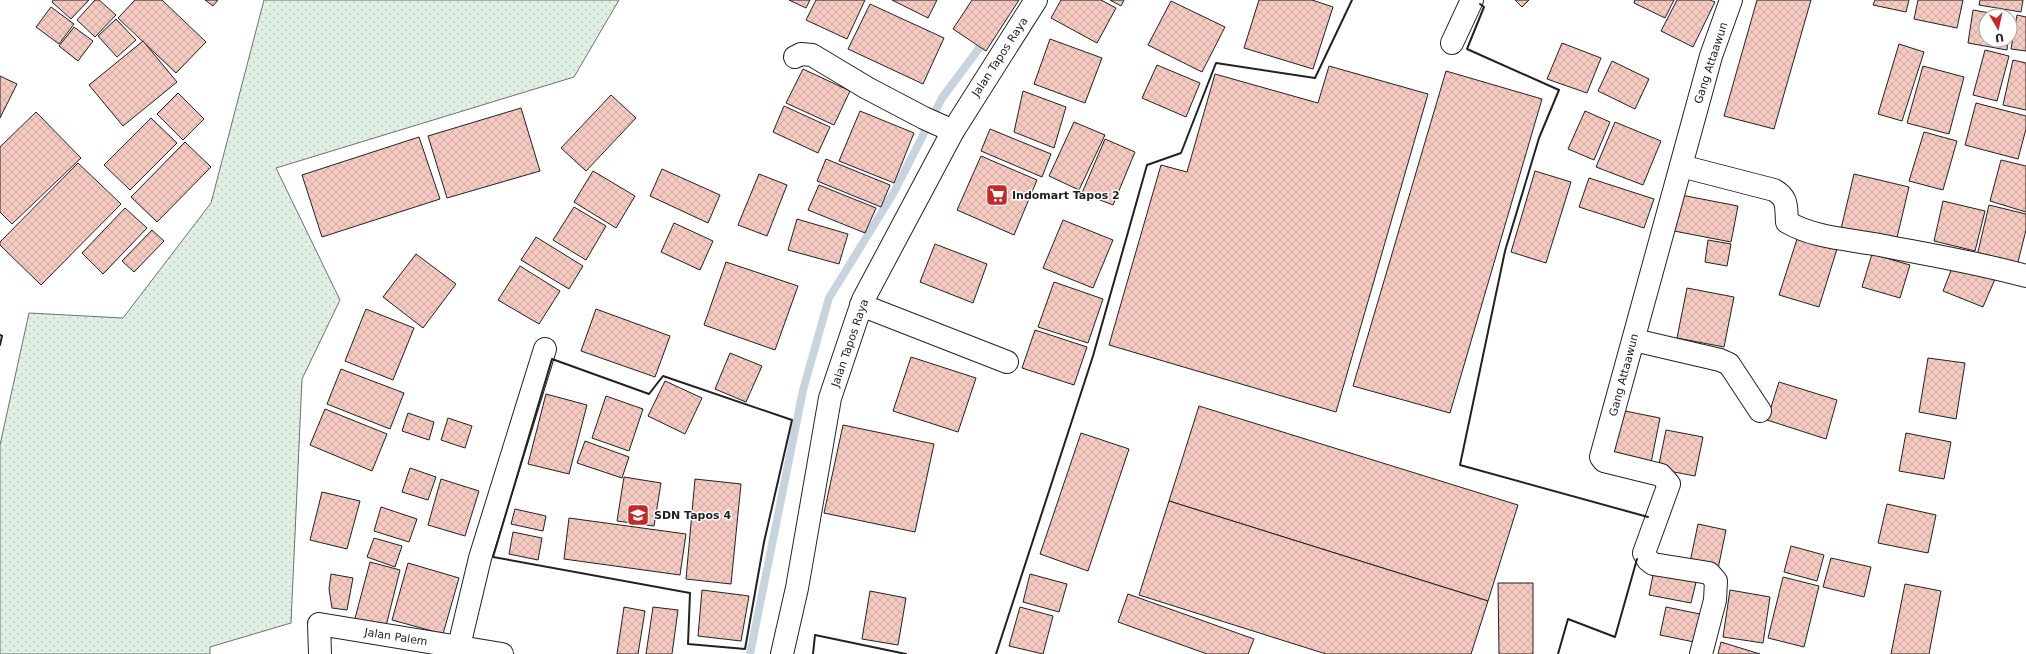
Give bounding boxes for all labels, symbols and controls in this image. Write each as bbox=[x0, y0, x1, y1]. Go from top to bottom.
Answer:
north arrow bbox=[1978, 8, 2018, 48]
street label: Jalan Tapos Raya bbox=[969, 15, 1031, 100]
street label: Gang Attaawun bbox=[1692, 21, 1730, 105]
text: U bbox=[1994, 30, 2005, 45]
supermarket icon: Indomart Tapos 2 bbox=[984, 182, 1010, 208]
place label: Indomart Tapos 2 bbox=[1012, 189, 1120, 202]
street label: Jalan Tapos Raya bbox=[829, 297, 871, 390]
street label: Gang Attaawun bbox=[1607, 332, 1641, 418]
school or university icon: SDN Tapos 4 bbox=[625, 502, 651, 528]
place label: SDN Tapos 4 bbox=[654, 509, 731, 522]
street label: Jalan Palem bbox=[363, 625, 428, 648]

